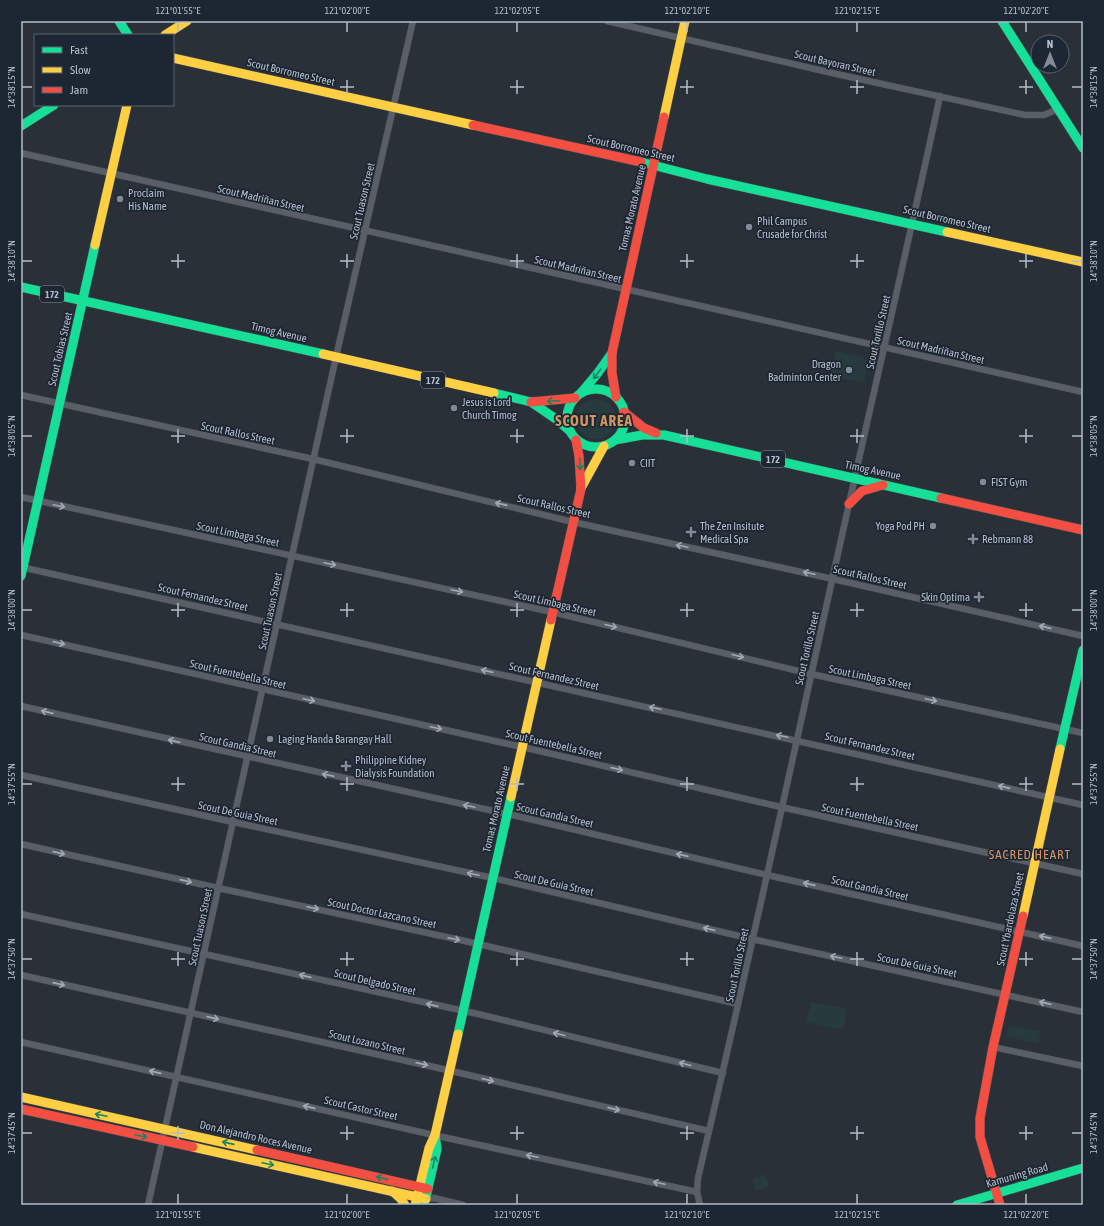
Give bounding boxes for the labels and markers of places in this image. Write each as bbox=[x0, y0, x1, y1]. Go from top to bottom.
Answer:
place label: Proclaim His Name bbox=[128, 187, 167, 212]
marker: Proclaim His Name bbox=[115, 194, 125, 204]
place label: Phil Campus Crusade for Christ bbox=[757, 215, 827, 240]
marker: Phil Campus Crusade for Christ bbox=[744, 222, 754, 232]
place label: Dragon Badminton Center bbox=[768, 358, 842, 383]
marker: Dragon Badminton Center bbox=[844, 365, 854, 375]
place label: Jesus is Lord Church Timog bbox=[462, 396, 517, 421]
marker: Jesus is Lord Church Timog bbox=[449, 403, 459, 413]
place label: CIIT bbox=[640, 457, 656, 469]
marker: CIIT bbox=[627, 458, 637, 468]
place label: FIST Gym bbox=[991, 476, 1028, 488]
marker: FIST Gym bbox=[978, 477, 988, 487]
place label: The Zen Insitute Medical Spa bbox=[700, 520, 764, 545]
place label: Yoga Pod PH bbox=[876, 520, 925, 532]
marker: Yoga Pod PH bbox=[928, 521, 938, 531]
marker: The Zen Insitute Medical Spa bbox=[685, 526, 697, 538]
marker: Rebmann 88 bbox=[967, 533, 979, 545]
place label: Rebmann 88 bbox=[982, 533, 1033, 545]
place label: Skin Optima bbox=[921, 591, 970, 603]
marker: Skin Optima bbox=[973, 591, 985, 603]
place label: Laging Handa Barangay Hall bbox=[278, 733, 392, 745]
marker: Laging Handa Barangay Hall bbox=[265, 734, 275, 744]
place label: Philippine Kidney Dialysis Foundation bbox=[355, 754, 435, 779]
marker: Philippine Kidney Dialysis Foundation bbox=[340, 760, 352, 772]

